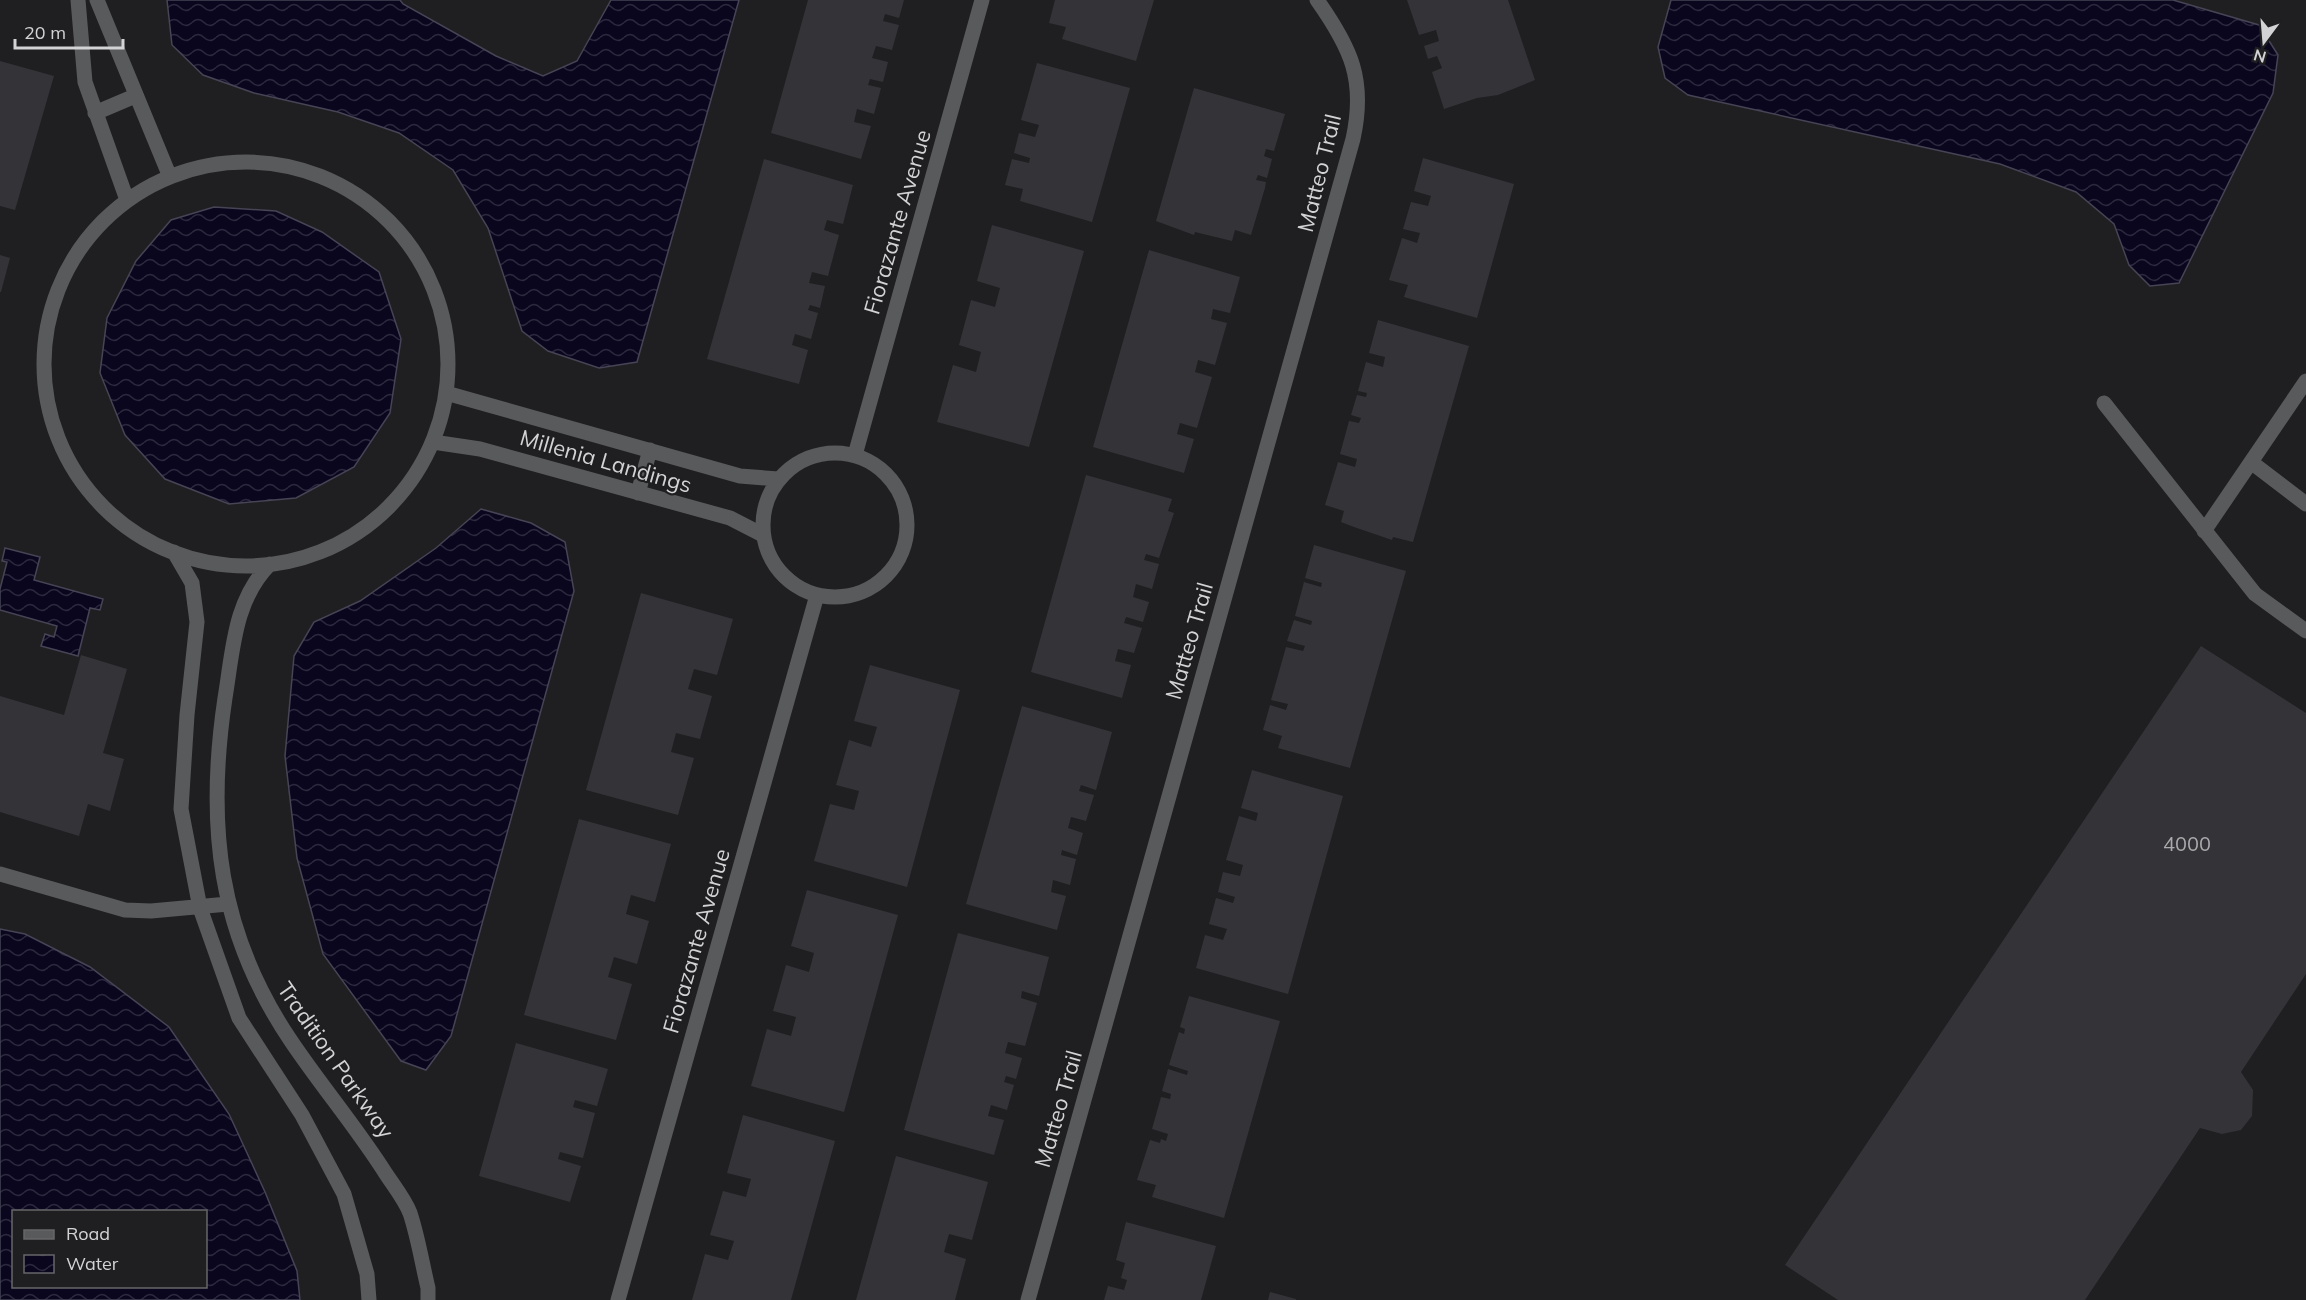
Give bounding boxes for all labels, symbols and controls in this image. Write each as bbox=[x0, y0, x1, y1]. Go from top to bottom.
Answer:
scale bar bbox=[15, 12, 123, 50]
north arrow bbox=[2234, 12, 2294, 72]
text: 20 m bbox=[24, 21, 66, 44]
text: N bbox=[2251, 45, 2268, 68]
street label: Matteo Trail bbox=[1291, 111, 1347, 235]
street label: Fiorazante Avenue bbox=[857, 127, 937, 317]
street label: Millenia Landings bbox=[517, 423, 695, 499]
street label: Matteo Trail bbox=[1159, 579, 1219, 703]
house number: 4000 bbox=[2163, 831, 2211, 856]
street label: Fiorazante Avenue bbox=[656, 846, 736, 1036]
street label: Tradition Parkway bbox=[272, 976, 401, 1144]
street label: Matteo Trail bbox=[1028, 1047, 1088, 1171]
legend bbox=[12, 1210, 207, 1288]
text: Road bbox=[66, 1222, 110, 1245]
text: Water bbox=[66, 1252, 119, 1275]

